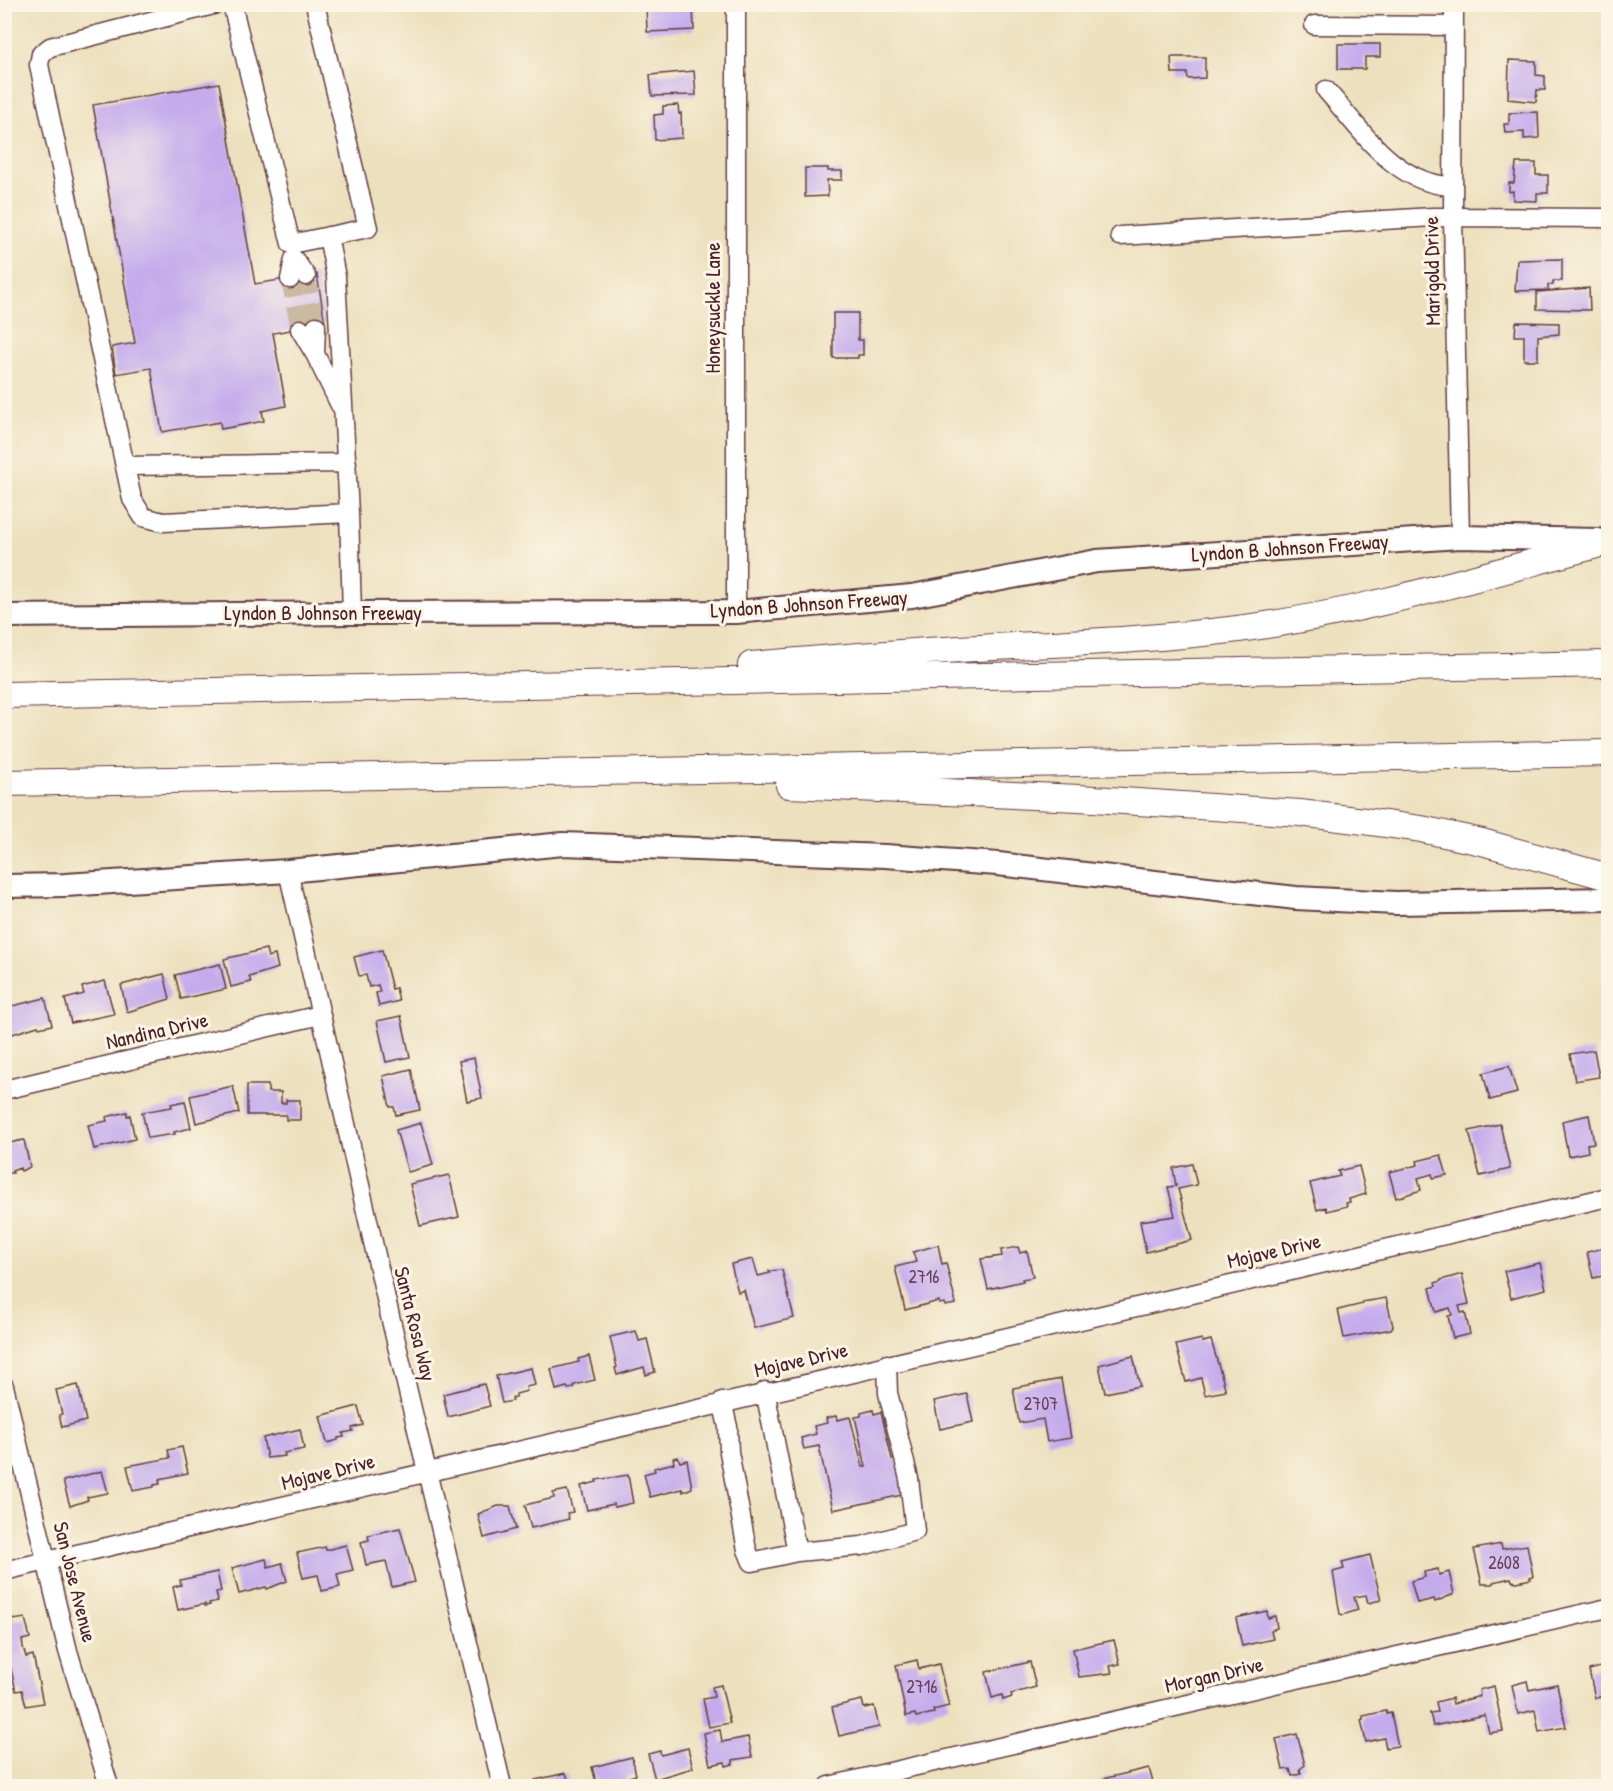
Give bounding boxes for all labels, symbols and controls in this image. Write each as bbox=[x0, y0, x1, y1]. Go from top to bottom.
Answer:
street label: Marigold Drive bbox=[1416, 216, 1447, 326]
street label: Honeysuckle Lane bbox=[698, 242, 727, 374]
street label: Lyndon B Johnson Freeway bbox=[1190, 526, 1390, 569]
street label: Lyndon B Johnson Freeway bbox=[709, 582, 909, 625]
street label: Lyndon B Johnson Freeway bbox=[224, 598, 422, 627]
street label: Nandina Drive bbox=[103, 1005, 211, 1056]
street label: Mojave Drive bbox=[1224, 1226, 1324, 1275]
street label: Santa Rosa Way bbox=[387, 1264, 444, 1384]
house number: 2716 bbox=[908, 1264, 940, 1289]
street label: Mojave Drive bbox=[751, 1335, 851, 1384]
house number: 2707 bbox=[1024, 1391, 1058, 1416]
street label: Mojave Drive bbox=[278, 1446, 378, 1497]
street label: San Jose Avenue bbox=[47, 1519, 104, 1645]
house number: 2608 bbox=[1488, 1550, 1520, 1575]
street label: Morgan Drive bbox=[1162, 1649, 1266, 1700]
house number: 2716 bbox=[906, 1674, 938, 1699]

